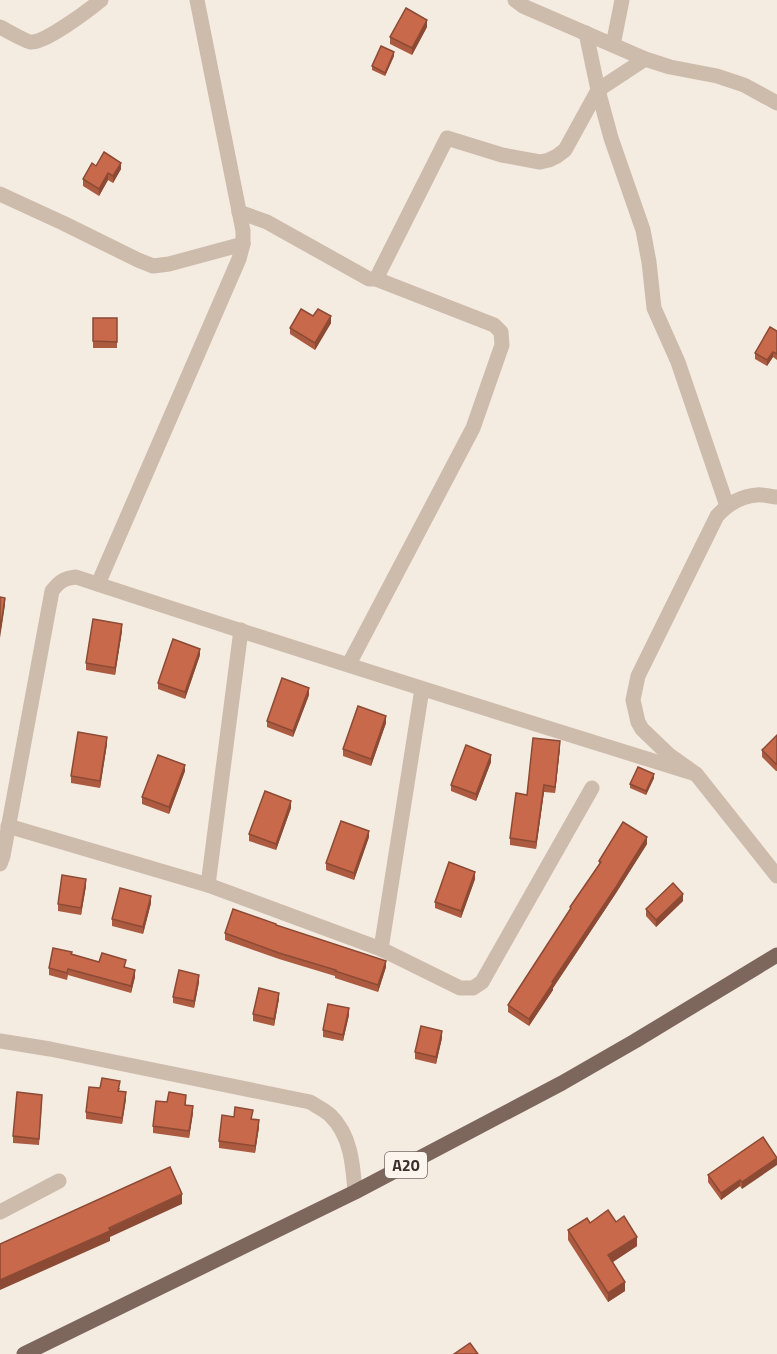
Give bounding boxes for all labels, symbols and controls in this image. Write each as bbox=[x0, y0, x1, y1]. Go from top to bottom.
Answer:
road number: A20 bbox=[385, 1152, 427, 1178]

